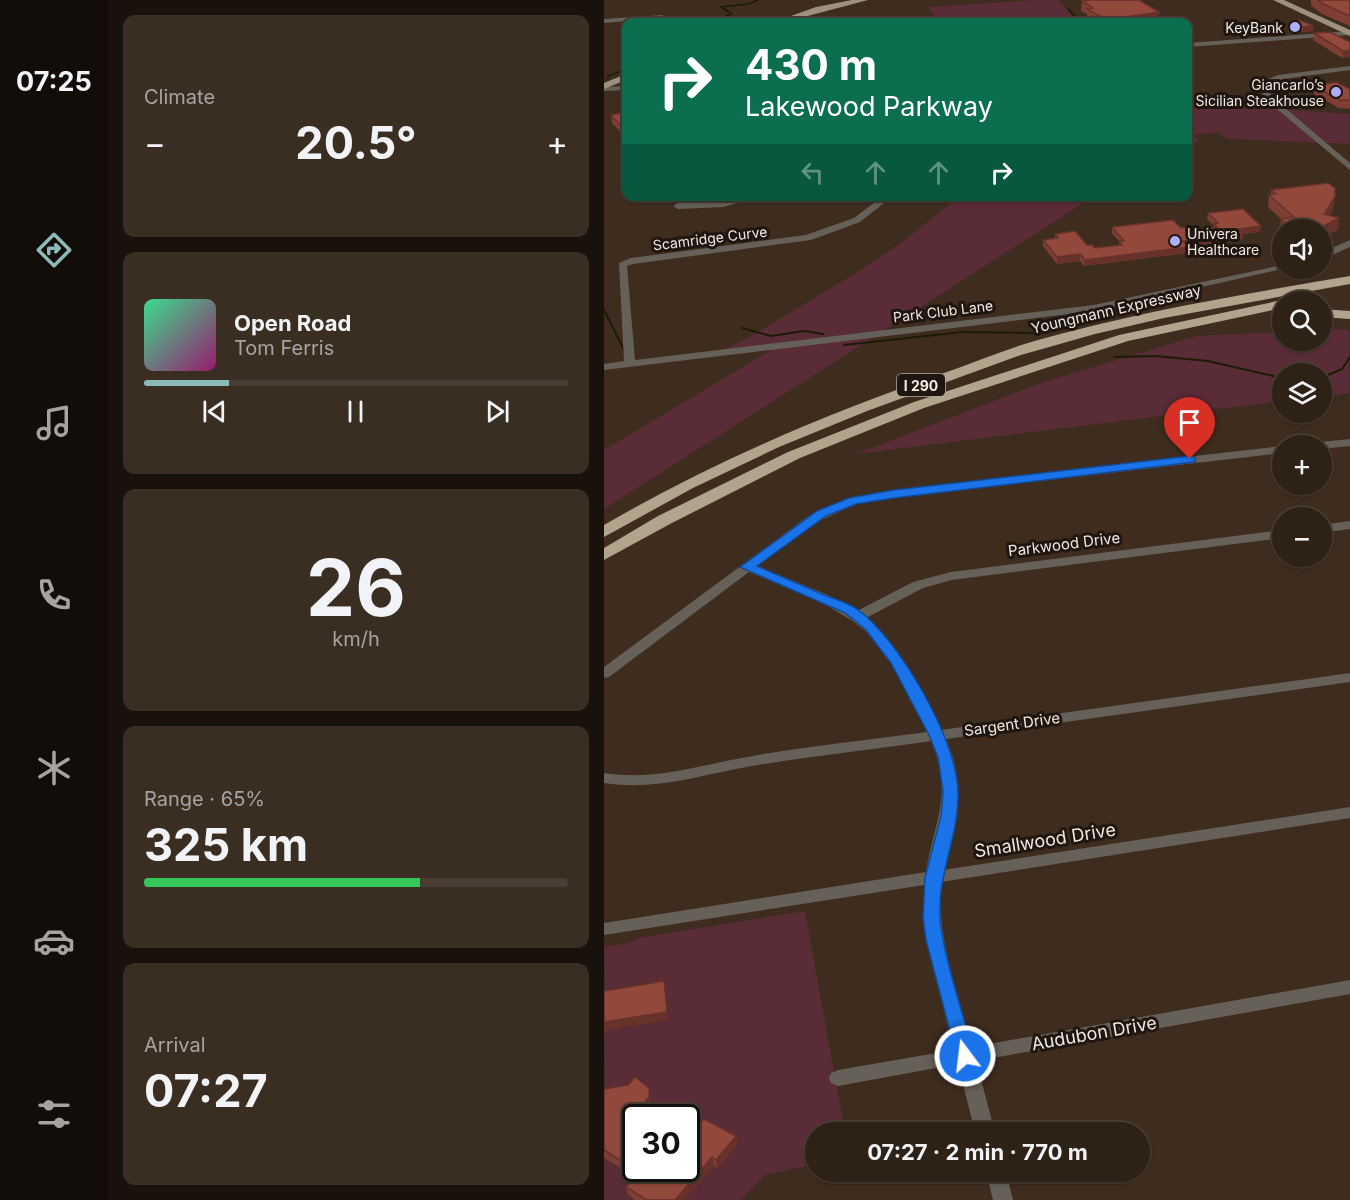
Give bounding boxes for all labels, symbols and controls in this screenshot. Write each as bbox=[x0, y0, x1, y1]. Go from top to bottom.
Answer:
place label: KeyBank bbox=[1225, 19, 1283, 36]
marker: KeyBank bbox=[1288, 20, 1302, 34]
text: 430 m bbox=[745, 39, 877, 90]
icon: right bbox=[646, 42, 724, 120]
text: 07:25 bbox=[16, 65, 92, 98]
place label: Giancarlo’s Sicilian Steakhouse bbox=[1196, 76, 1324, 109]
text: Climate bbox=[144, 85, 215, 109]
marker: Giancarlo’s Sicilian Steakhouse bbox=[1329, 85, 1343, 99]
text: Lakewood Parkway bbox=[745, 90, 993, 123]
text: 20.5° bbox=[295, 115, 417, 170]
text: − bbox=[144, 123, 166, 163]
text: + bbox=[546, 123, 568, 163]
icon: left bbox=[796, 156, 829, 189]
icon: ahead bbox=[859, 156, 892, 189]
icon: ahead bbox=[922, 156, 955, 189]
icon: right bbox=[985, 156, 1018, 189]
map controls bbox=[1272, 219, 1332, 567]
button: sound bbox=[1272, 219, 1332, 279]
street label: Scamridge Curve bbox=[652, 223, 768, 253]
place label: Univera Healthcare bbox=[1187, 225, 1259, 258]
icon: directions bbox=[33, 229, 75, 271]
marker: Univera Healthcare bbox=[1168, 234, 1182, 248]
street label: Youngmann Expressway bbox=[1029, 280, 1203, 338]
button: search bbox=[1272, 291, 1332, 351]
street label: Park Club Lane bbox=[892, 296, 994, 326]
text: Open Road bbox=[234, 310, 351, 336]
text: Tom Ferris bbox=[234, 336, 334, 360]
button: layers bbox=[1272, 363, 1332, 423]
road number: I 290 bbox=[897, 374, 945, 396]
icon: previous bbox=[198, 395, 231, 428]
icon: pause bbox=[339, 395, 372, 428]
icon: next bbox=[481, 395, 514, 428]
pin bbox=[1164, 397, 1215, 459]
icon: music bbox=[33, 402, 75, 444]
icon: arrive bbox=[1173, 406, 1206, 439]
button: + bbox=[1272, 435, 1332, 495]
button: − bbox=[1272, 507, 1332, 567]
street label: Parkwood Drive bbox=[1007, 528, 1121, 560]
text: 26 bbox=[306, 540, 406, 635]
icon: phone bbox=[33, 574, 75, 616]
text: km/h bbox=[332, 627, 380, 651]
street label: Sargent Drive bbox=[963, 708, 1061, 740]
icon: climate bbox=[33, 747, 75, 789]
text: Range · 65% bbox=[144, 787, 265, 811]
text: 325 km bbox=[144, 817, 308, 872]
street label: Smallwood Drive bbox=[973, 818, 1117, 862]
icon: car bbox=[33, 920, 75, 962]
street label: Audubon Drive bbox=[1030, 1012, 1158, 1054]
position arrow bbox=[933, 1024, 997, 1088]
text: Arrival bbox=[144, 1033, 206, 1057]
text: 07:27 bbox=[144, 1063, 268, 1118]
icon: filters bbox=[33, 1093, 75, 1135]
speed limit sign: 30 bbox=[622, 1104, 700, 1182]
text: 07:27 · 2 min · 770 m bbox=[867, 1139, 1088, 1165]

